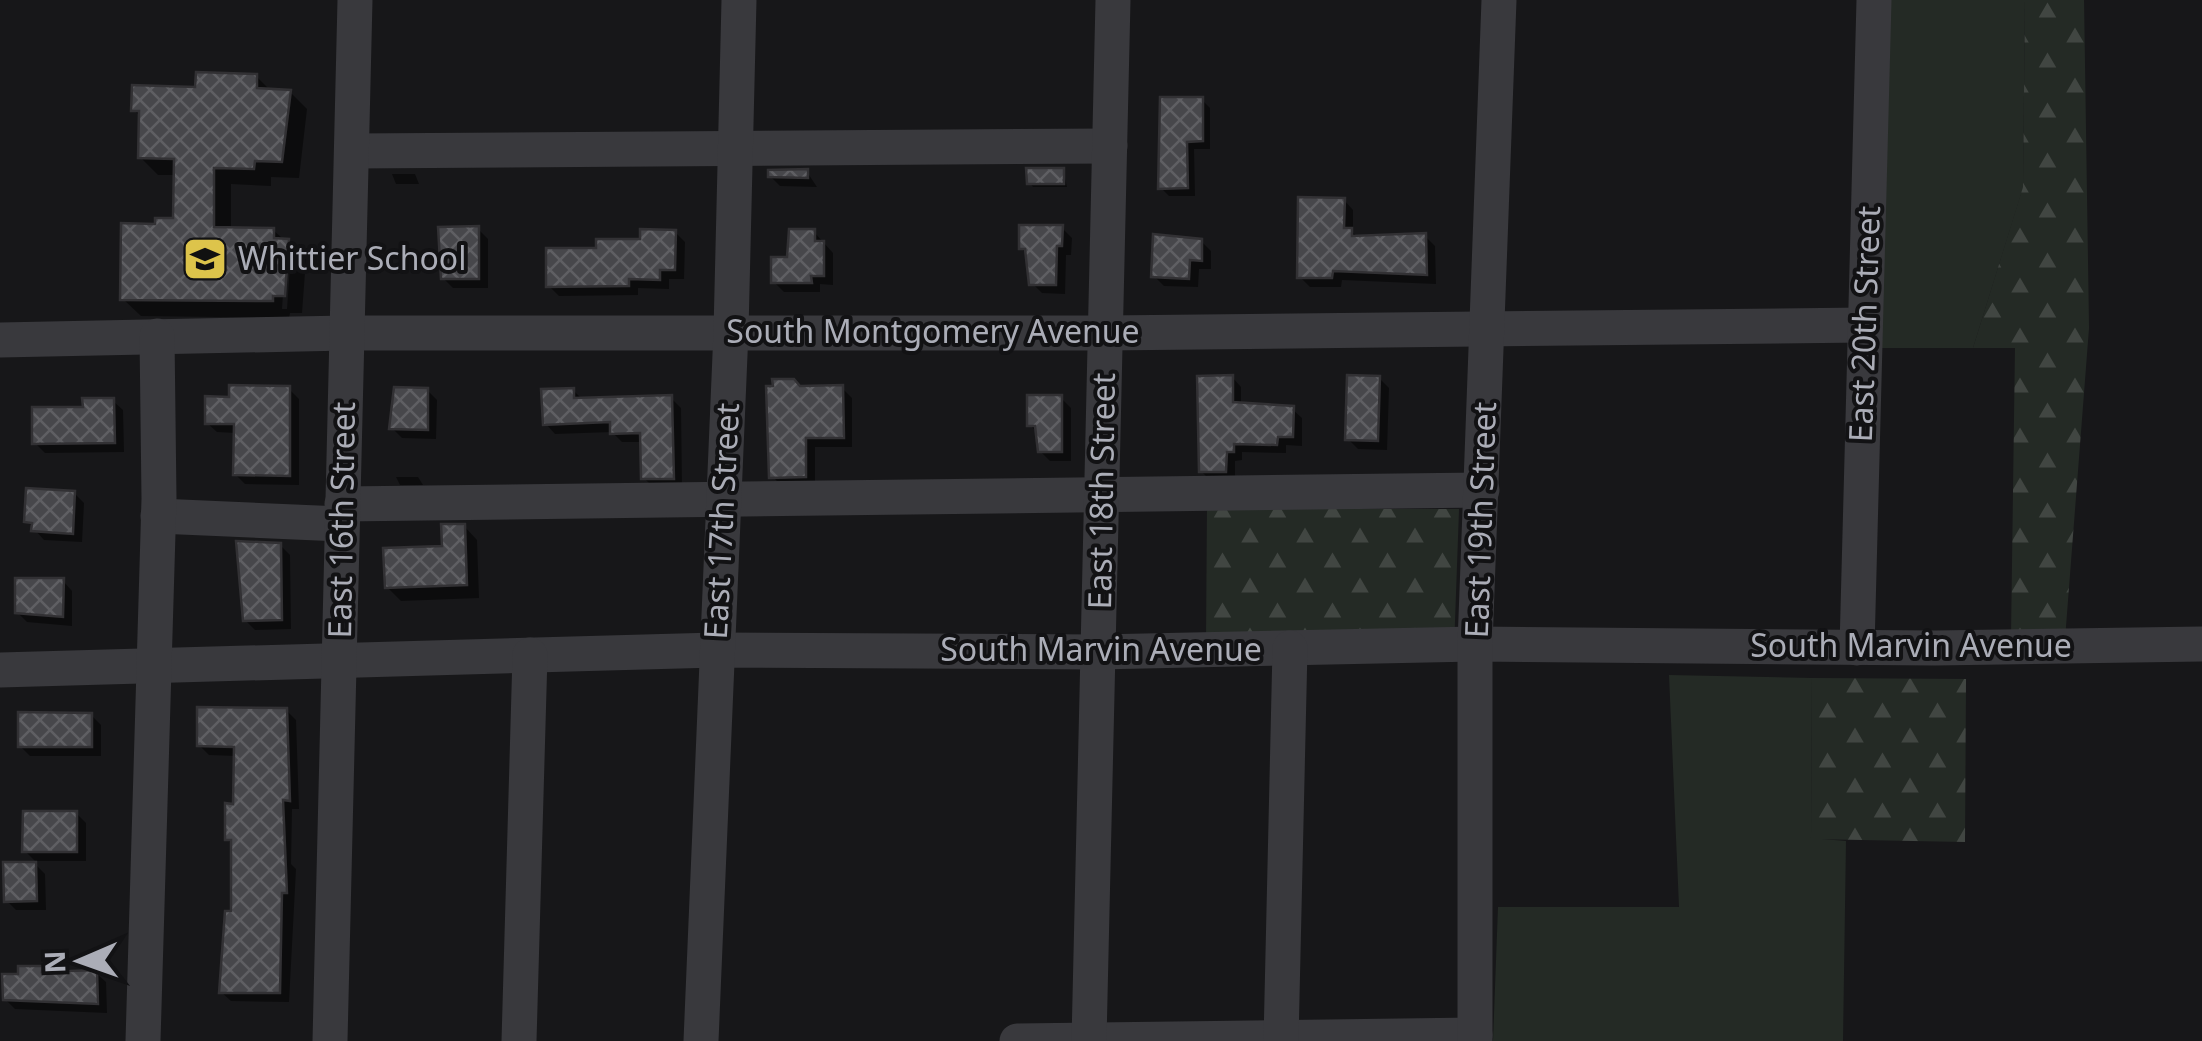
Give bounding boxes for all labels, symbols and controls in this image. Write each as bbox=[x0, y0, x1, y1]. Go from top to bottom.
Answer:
street label: East 20th Street bbox=[1838, 205, 1889, 443]
school or university icon: Whittier School bbox=[182, 236, 228, 282]
place label: Whittier School bbox=[238, 236, 466, 279]
street label: South Montgomery Avenue bbox=[726, 309, 1140, 352]
street label: East 18th Street bbox=[1077, 372, 1124, 610]
street label: East 16th Street bbox=[317, 401, 364, 639]
street label: East 19th Street bbox=[1454, 401, 1505, 639]
street label: East 17th Street bbox=[693, 402, 748, 640]
street label: South Marvin Avenue bbox=[1750, 623, 2072, 666]
street label: South Marvin Avenue bbox=[940, 627, 1262, 670]
north arrow bbox=[30, 911, 130, 1011]
text: N bbox=[35, 950, 73, 974]

